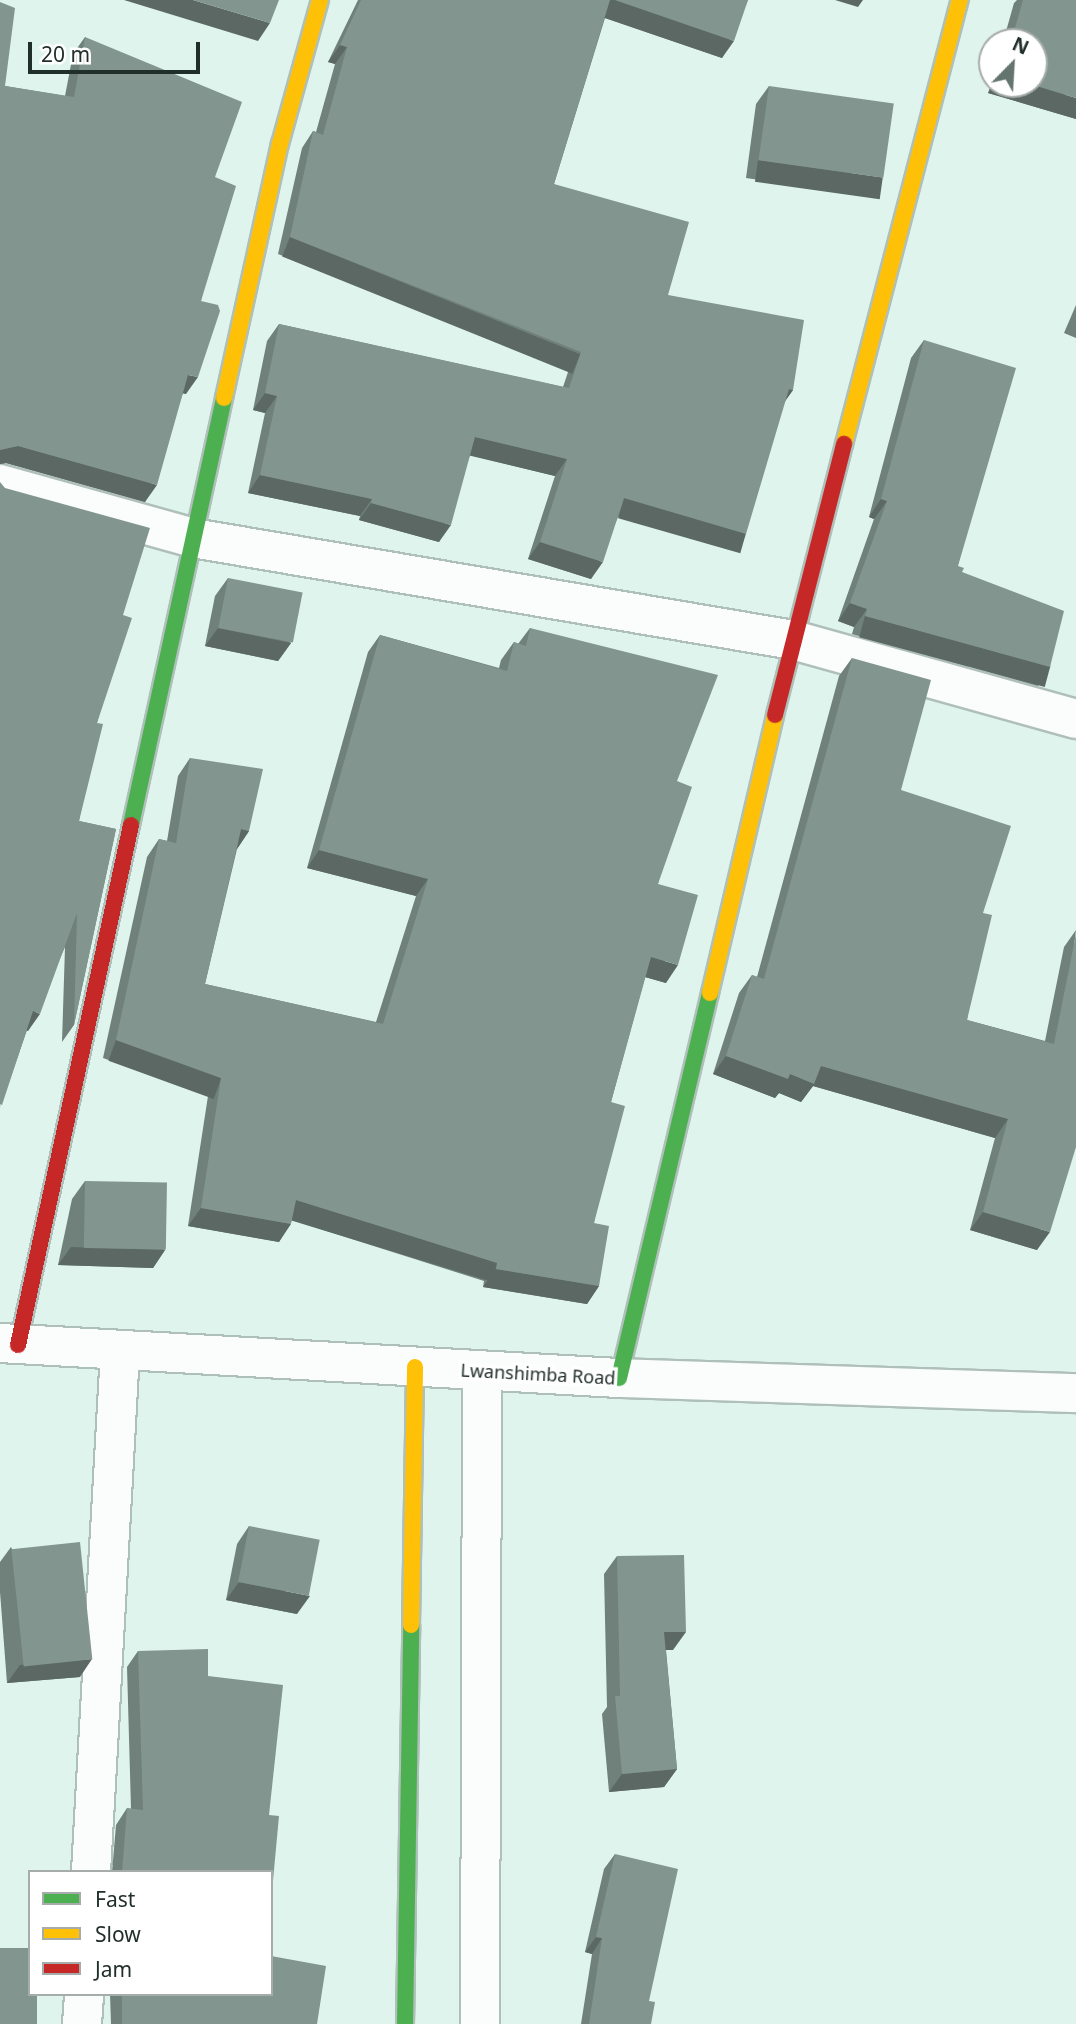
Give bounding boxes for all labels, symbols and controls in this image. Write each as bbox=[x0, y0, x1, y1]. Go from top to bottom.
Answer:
scale bar bbox=[32, 28, 203, 72]
north arrow bbox=[978, 28, 1048, 98]
text: N bbox=[1008, 31, 1033, 61]
text: 20 m bbox=[41, 40, 90, 68]
street label: Lwanshimba Road bbox=[460, 1359, 616, 1389]
legend bbox=[28, 1870, 273, 1996]
text: Fast bbox=[95, 1885, 135, 1913]
text: Slow bbox=[95, 1920, 141, 1948]
text: Jam bbox=[95, 1955, 132, 1983]

